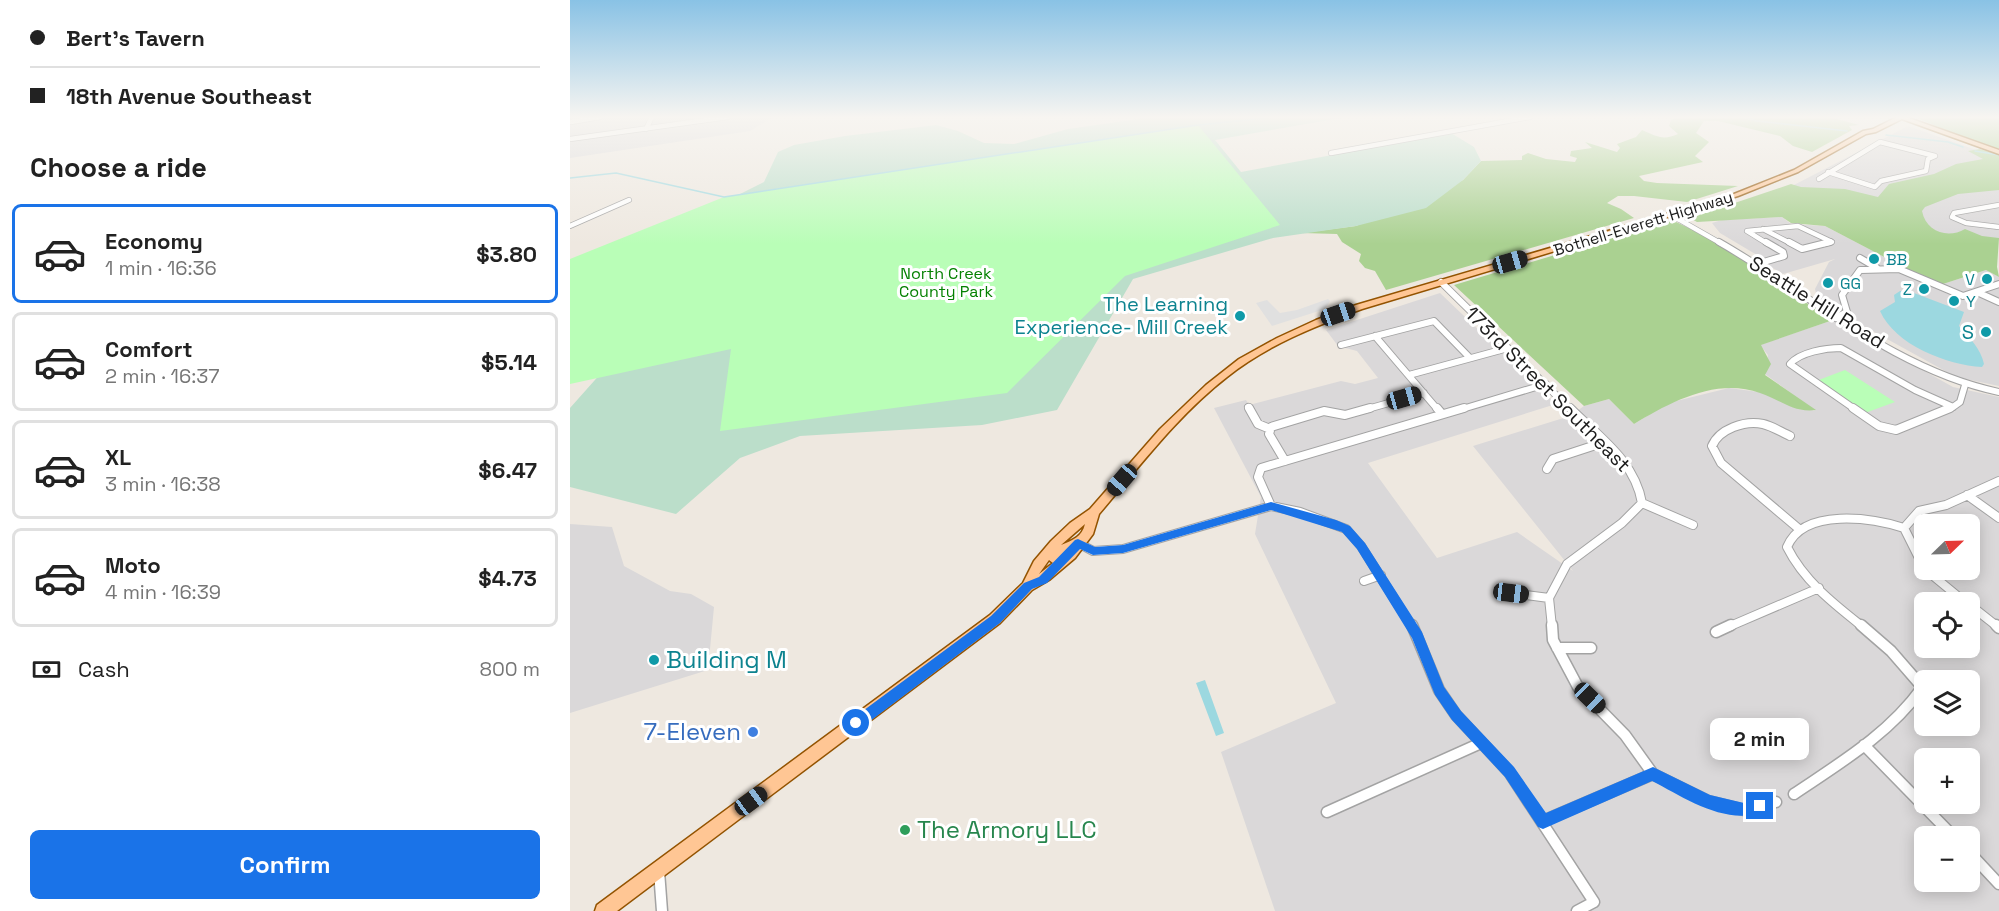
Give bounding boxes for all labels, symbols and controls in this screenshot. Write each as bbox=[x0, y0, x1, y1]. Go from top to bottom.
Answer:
text: Bert's Tavern bbox=[66, 24, 205, 52]
text: 18th Avenue Southeast bbox=[66, 82, 312, 110]
text: Choose a ride bbox=[30, 150, 207, 185]
street label: Bothell-Everett Highway bbox=[1551, 186, 1735, 261]
icon: car bbox=[33, 227, 87, 281]
text: Economy bbox=[105, 227, 203, 255]
text: $3.80 bbox=[476, 240, 537, 268]
car bbox=[1490, 248, 1530, 276]
place label: BB bbox=[1886, 249, 1907, 270]
street label: Seattle Hill Road bbox=[1744, 250, 1890, 354]
marker: BB bbox=[1867, 252, 1881, 266]
text: 1 min · 16:36 bbox=[105, 255, 217, 281]
park label: North Creek County Park bbox=[899, 263, 993, 302]
place label: V bbox=[1965, 269, 1975, 290]
marker: V bbox=[1980, 272, 1994, 286]
place label: GG bbox=[1840, 273, 1861, 294]
marker: GG bbox=[1821, 276, 1835, 290]
place label: Z bbox=[1903, 279, 1912, 300]
marker: Z bbox=[1917, 282, 1931, 296]
place label: The Learning Experience- Mill Creek bbox=[1015, 291, 1228, 340]
place label: Y bbox=[1966, 291, 1976, 312]
marker: Y bbox=[1947, 294, 1961, 308]
car bbox=[1318, 300, 1358, 328]
street label: 173rd Street Southeast bbox=[1460, 301, 1636, 477]
marker: The Learning Experience- Mill Creek bbox=[1233, 309, 1247, 323]
place label: S bbox=[1962, 319, 1974, 345]
marker: S bbox=[1979, 325, 1993, 339]
icon: car bbox=[33, 335, 87, 389]
text: Comfort bbox=[105, 335, 193, 363]
text: $5.14 bbox=[481, 348, 537, 376]
text: 2 min · 16:37 bbox=[105, 363, 220, 389]
car bbox=[1384, 384, 1424, 412]
icon: car bbox=[33, 443, 87, 497]
text: XL bbox=[105, 443, 131, 471]
text: $6.47 bbox=[478, 456, 537, 484]
car bbox=[1103, 461, 1141, 499]
text: 3 min · 16:38 bbox=[105, 471, 221, 497]
north arrow bbox=[1914, 514, 1980, 580]
map controls bbox=[1914, 514, 1980, 892]
icon: car bbox=[33, 551, 87, 605]
text: Moto bbox=[105, 551, 161, 579]
text: $4.73 bbox=[478, 564, 537, 592]
text: 4 min · 16:39 bbox=[105, 579, 221, 605]
car bbox=[1492, 582, 1530, 604]
button: locate bbox=[1914, 592, 1980, 658]
place label: Building M bbox=[666, 644, 787, 675]
icon: cash bbox=[30, 653, 63, 686]
marker: Building M bbox=[647, 653, 661, 667]
text: Cash bbox=[78, 655, 130, 683]
text: 800 m bbox=[480, 656, 540, 682]
button: layers bbox=[1914, 670, 1980, 736]
car bbox=[1571, 679, 1609, 717]
route start bbox=[842, 709, 869, 736]
place label: 7-Eleven bbox=[643, 716, 741, 747]
callout: 2 min bbox=[1710, 719, 1810, 761]
marker: 7-Eleven bbox=[746, 725, 760, 739]
text: 2 min bbox=[1734, 726, 1785, 752]
button: + bbox=[1914, 748, 1980, 814]
car bbox=[731, 783, 771, 819]
route end bbox=[1746, 792, 1773, 819]
place label: The Armory LLC bbox=[917, 814, 1097, 845]
marker: The Armory LLC bbox=[898, 823, 912, 837]
button: − bbox=[1914, 826, 1980, 892]
button: Confirm bbox=[30, 830, 540, 899]

